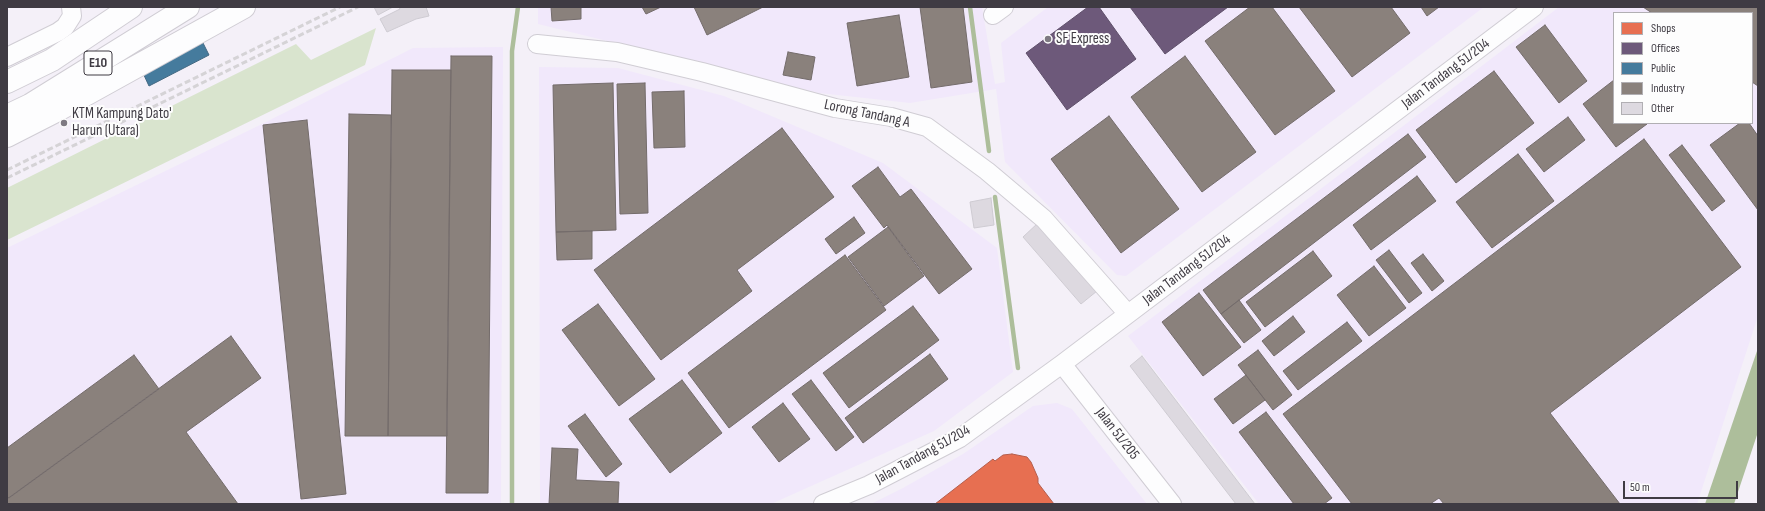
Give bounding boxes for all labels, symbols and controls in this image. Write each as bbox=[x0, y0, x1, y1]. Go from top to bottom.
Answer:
legend bbox=[1613, 12, 1753, 124]
text: Shops bbox=[1651, 21, 1676, 36]
place label: SF Express bbox=[1056, 30, 1109, 48]
marker: SF Express bbox=[1043, 34, 1053, 44]
street label: Jalan Tandang 51/204 bbox=[1399, 35, 1493, 113]
text: Offices bbox=[1651, 41, 1680, 56]
road number: E10 bbox=[84, 51, 112, 75]
text: Public bbox=[1651, 61, 1676, 76]
text: Industry bbox=[1651, 81, 1685, 96]
street label: Lorong Tandang A bbox=[822, 96, 912, 132]
text: Other bbox=[1651, 101, 1674, 116]
place label: KTM Kampung Dato' Harun (Utara) bbox=[72, 105, 172, 140]
marker: KTM Kampung Dato' Harun (Utara) bbox=[59, 118, 69, 128]
street label: Jalan Tandang 51/204 bbox=[1140, 231, 1234, 309]
street label: Jalan 51/205 bbox=[1091, 404, 1143, 464]
street label: Jalan Tandang 51/204 bbox=[873, 422, 973, 488]
scale bar bbox=[1625, 473, 1740, 499]
text: 50 m bbox=[1630, 480, 1650, 495]

